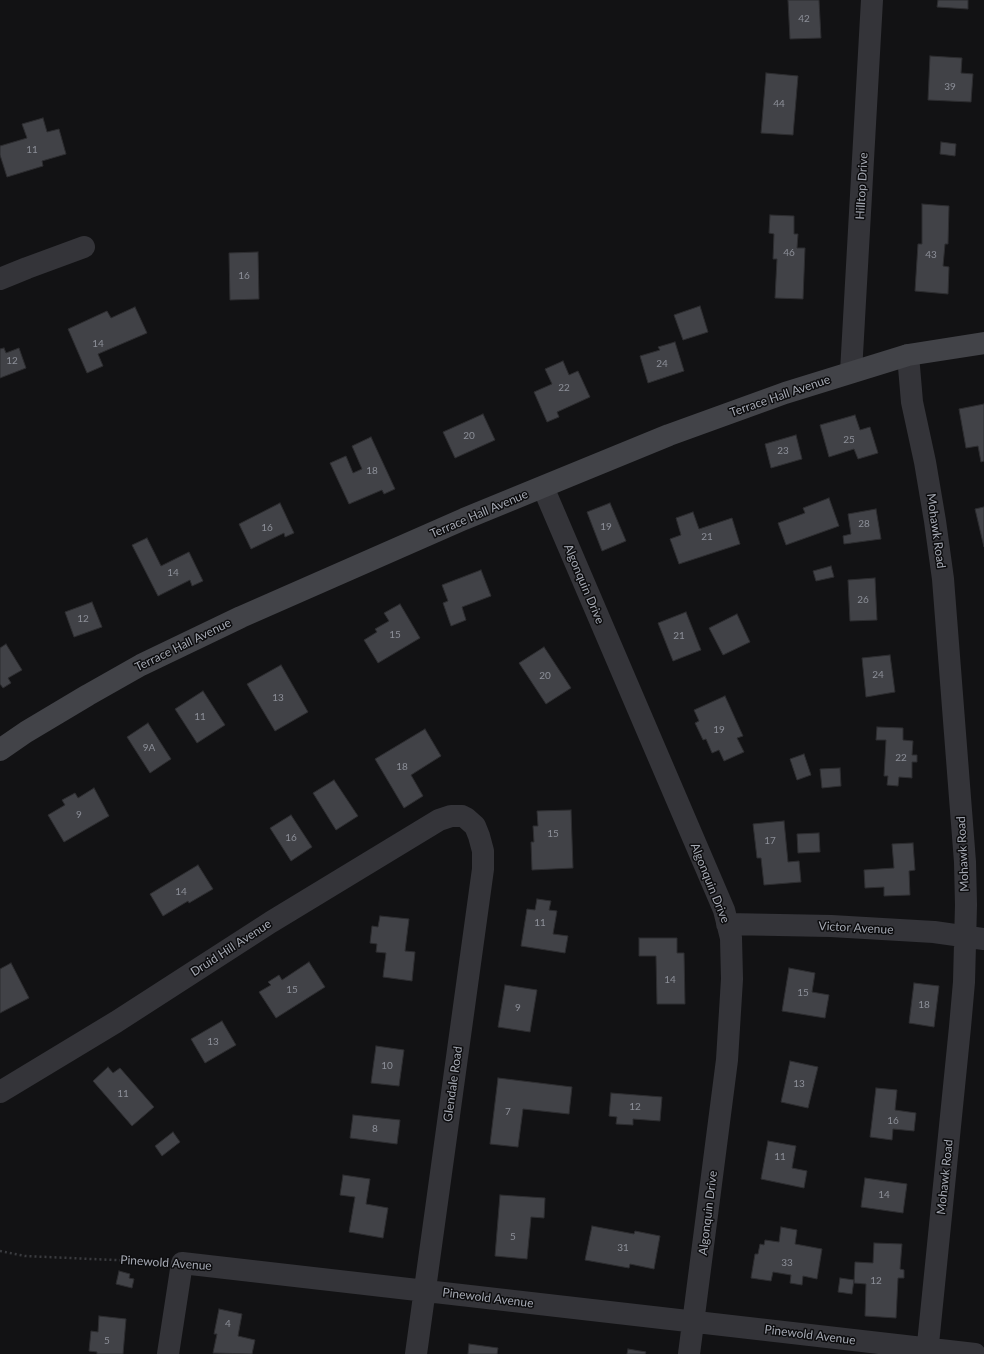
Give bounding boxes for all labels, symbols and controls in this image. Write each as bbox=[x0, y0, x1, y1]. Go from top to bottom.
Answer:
house number: 42 bbox=[798, 13, 810, 25]
house number: 39 bbox=[944, 81, 956, 93]
house number: 44 bbox=[773, 98, 785, 110]
house number: 11 bbox=[26, 144, 38, 156]
street label: Hilltop Drive bbox=[853, 152, 871, 220]
house number: 46 bbox=[783, 247, 795, 259]
house number: 43 bbox=[925, 249, 937, 261]
house number: 16 bbox=[238, 270, 250, 282]
house number: 14 bbox=[92, 338, 104, 350]
house number: 12 bbox=[6, 355, 18, 367]
house number: 24 bbox=[656, 358, 668, 370]
street label: Terrace Hall Avenue bbox=[728, 372, 832, 420]
house number: 22 bbox=[558, 382, 570, 394]
house number: 20 bbox=[463, 430, 475, 442]
house number: 25 bbox=[843, 434, 855, 446]
house number: 23 bbox=[777, 445, 789, 457]
house number: 18 bbox=[366, 465, 378, 477]
street label: Terrace Hall Avenue bbox=[428, 487, 530, 541]
street label: Mohawk Road bbox=[924, 493, 948, 569]
house number: 28 bbox=[858, 518, 870, 530]
house number: 19 bbox=[600, 521, 612, 533]
house number: 16 bbox=[261, 522, 273, 534]
house number: 21 bbox=[701, 531, 713, 543]
street label: Algonquin Drive bbox=[561, 542, 607, 626]
house number: 14 bbox=[167, 567, 179, 579]
house number: 26 bbox=[857, 594, 869, 606]
house number: 12 bbox=[77, 613, 89, 625]
street label: Terrace Hall Avenue bbox=[133, 616, 233, 674]
house number: 15 bbox=[389, 629, 401, 641]
house number: 21 bbox=[673, 630, 685, 642]
house number: 24 bbox=[872, 669, 884, 681]
house number: 20 bbox=[539, 670, 551, 682]
house number: 13 bbox=[272, 692, 284, 704]
house number: 11 bbox=[194, 711, 206, 723]
house number: 19 bbox=[713, 724, 725, 736]
house number: 9A bbox=[143, 742, 155, 754]
house number: 22 bbox=[895, 752, 907, 764]
house number: 18 bbox=[396, 761, 408, 773]
house number: 9 bbox=[76, 809, 82, 821]
street label: Mohawk Road bbox=[954, 816, 972, 892]
house number: 15 bbox=[547, 828, 559, 840]
house number: 16 bbox=[285, 832, 297, 844]
house number: 17 bbox=[764, 835, 776, 847]
street label: Algonquin Drive bbox=[687, 841, 733, 925]
house number: 14 bbox=[175, 886, 187, 898]
street label: Druid Hill Avenue bbox=[188, 917, 274, 979]
house number: 11 bbox=[534, 917, 546, 929]
street label: Victor Avenue bbox=[818, 919, 894, 937]
house number: 14 bbox=[664, 974, 676, 986]
house number: 15 bbox=[286, 984, 298, 996]
house number: 15 bbox=[797, 987, 809, 999]
house number: 18 bbox=[918, 999, 930, 1011]
house number: 9 bbox=[515, 1002, 521, 1014]
house number: 13 bbox=[207, 1036, 219, 1048]
street label: Glendale Road bbox=[441, 1045, 465, 1123]
house number: 10 bbox=[381, 1060, 393, 1072]
house number: 13 bbox=[793, 1078, 805, 1090]
house number: 11 bbox=[117, 1088, 129, 1100]
house number: 12 bbox=[629, 1101, 641, 1113]
house number: 7 bbox=[505, 1106, 511, 1118]
house number: 16 bbox=[887, 1115, 899, 1127]
house number: 8 bbox=[372, 1123, 378, 1135]
street label: Mohawk Road bbox=[934, 1139, 956, 1215]
house number: 11 bbox=[774, 1151, 786, 1163]
street label: Algonquin Drive bbox=[696, 1170, 720, 1256]
house number: 14 bbox=[878, 1189, 890, 1201]
house number: 5 bbox=[510, 1231, 516, 1243]
house number: 31 bbox=[617, 1242, 629, 1254]
street label: Pinewold Avenue bbox=[120, 1253, 212, 1273]
house number: 33 bbox=[781, 1257, 793, 1269]
house number: 12 bbox=[870, 1275, 882, 1287]
street label: Pinewold Avenue bbox=[442, 1285, 534, 1311]
house number: 4 bbox=[225, 1318, 231, 1330]
street label: Pinewold Avenue bbox=[764, 1322, 856, 1348]
house number: 5 bbox=[104, 1335, 110, 1347]

